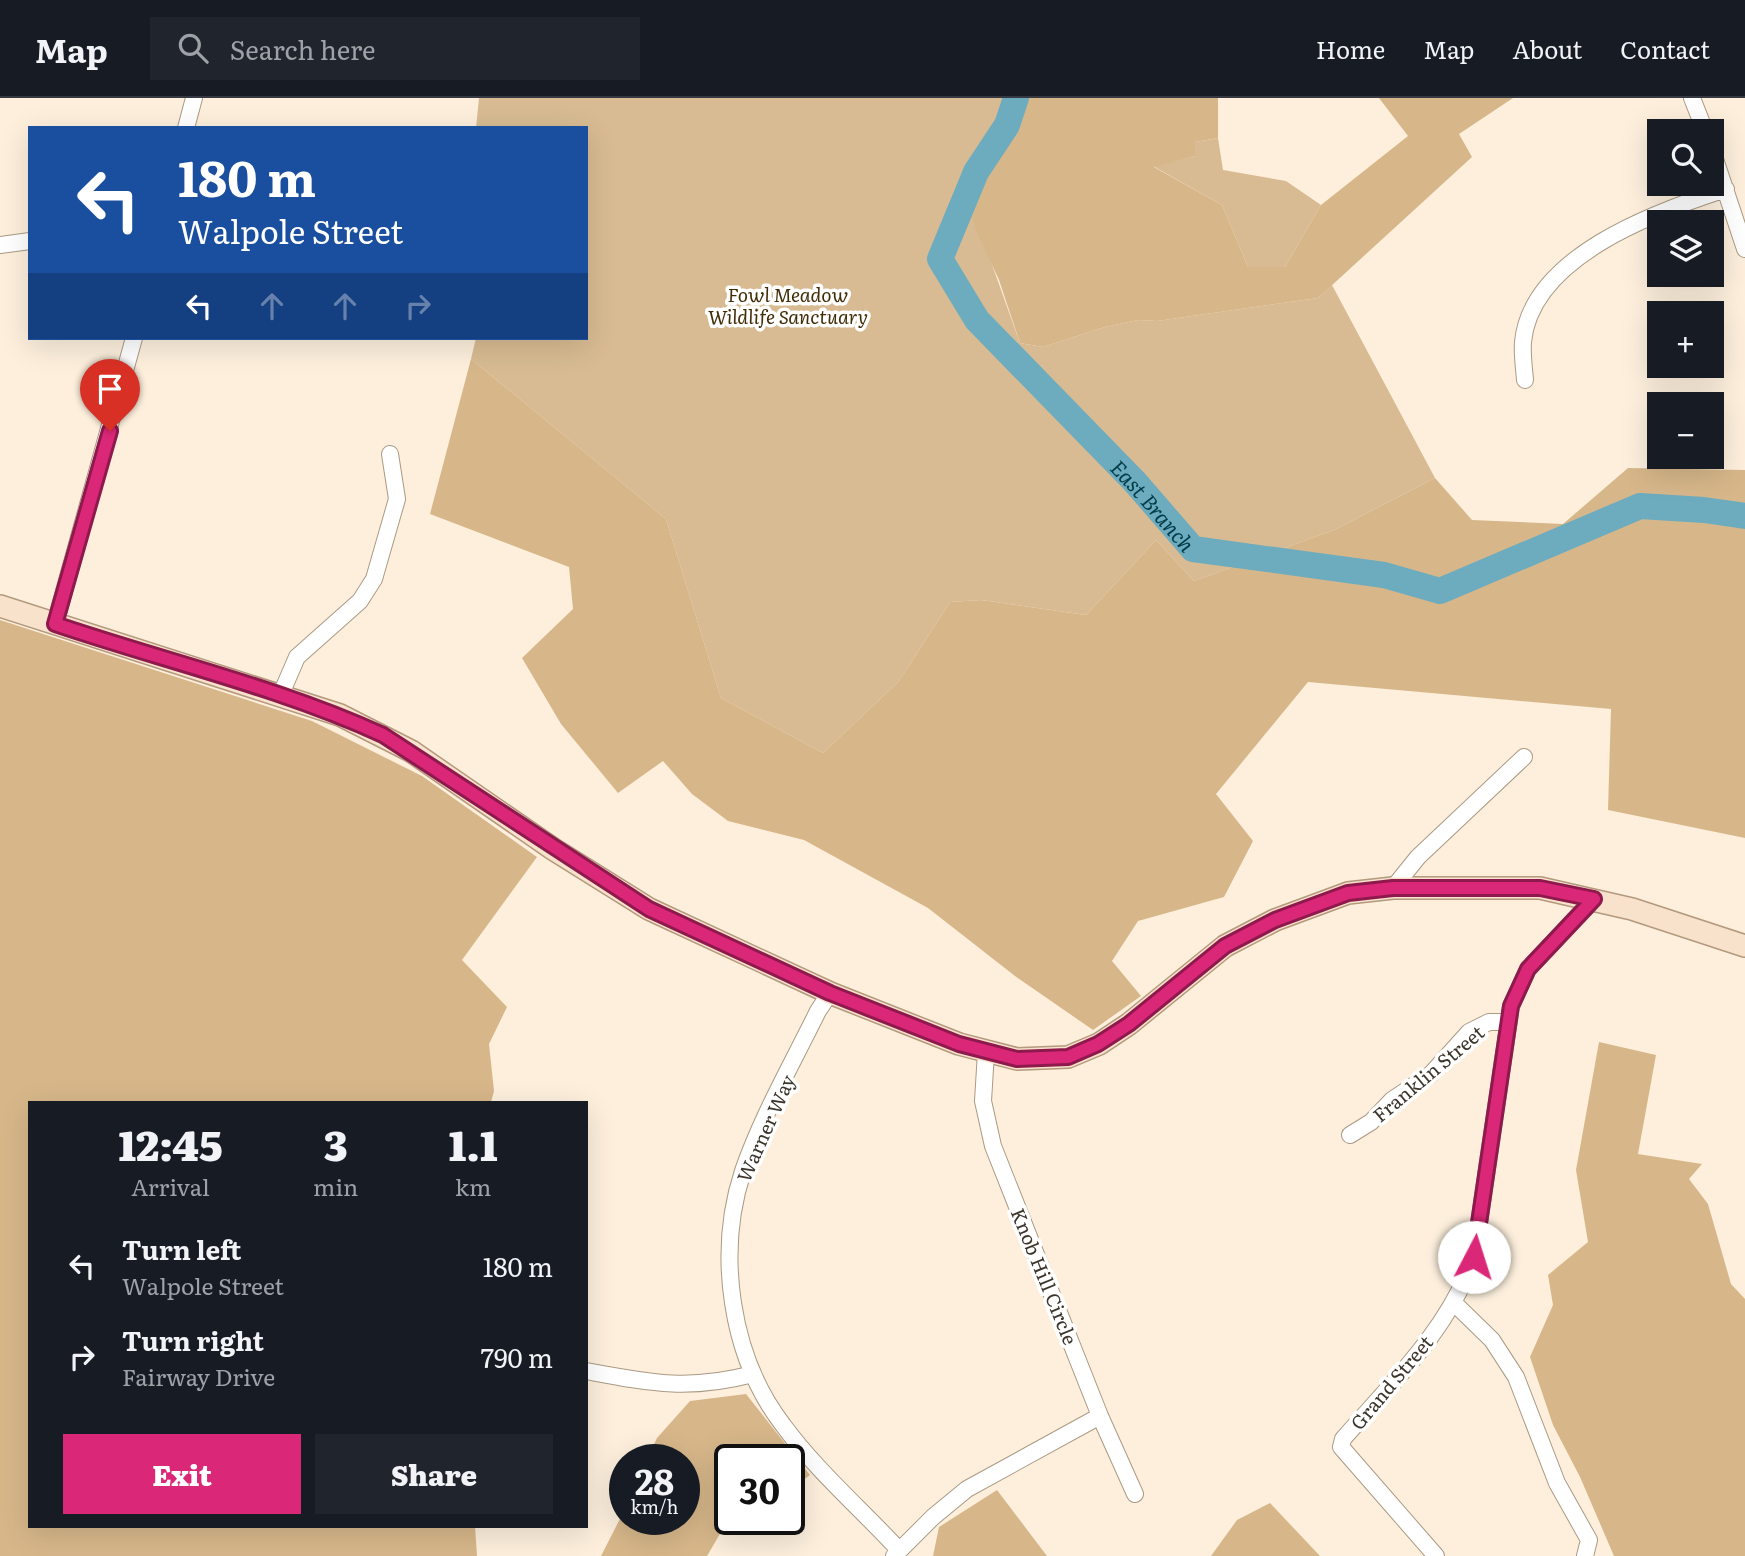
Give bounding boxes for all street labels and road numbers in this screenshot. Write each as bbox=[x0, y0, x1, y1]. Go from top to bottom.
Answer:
street label: Franklin Street bbox=[1366, 1018, 1490, 1128]
street label: Warner Way bbox=[729, 1070, 801, 1186]
street label: Knob Hill Circle bbox=[1005, 1203, 1085, 1349]
street label: Grand Street bbox=[1343, 1328, 1439, 1435]

